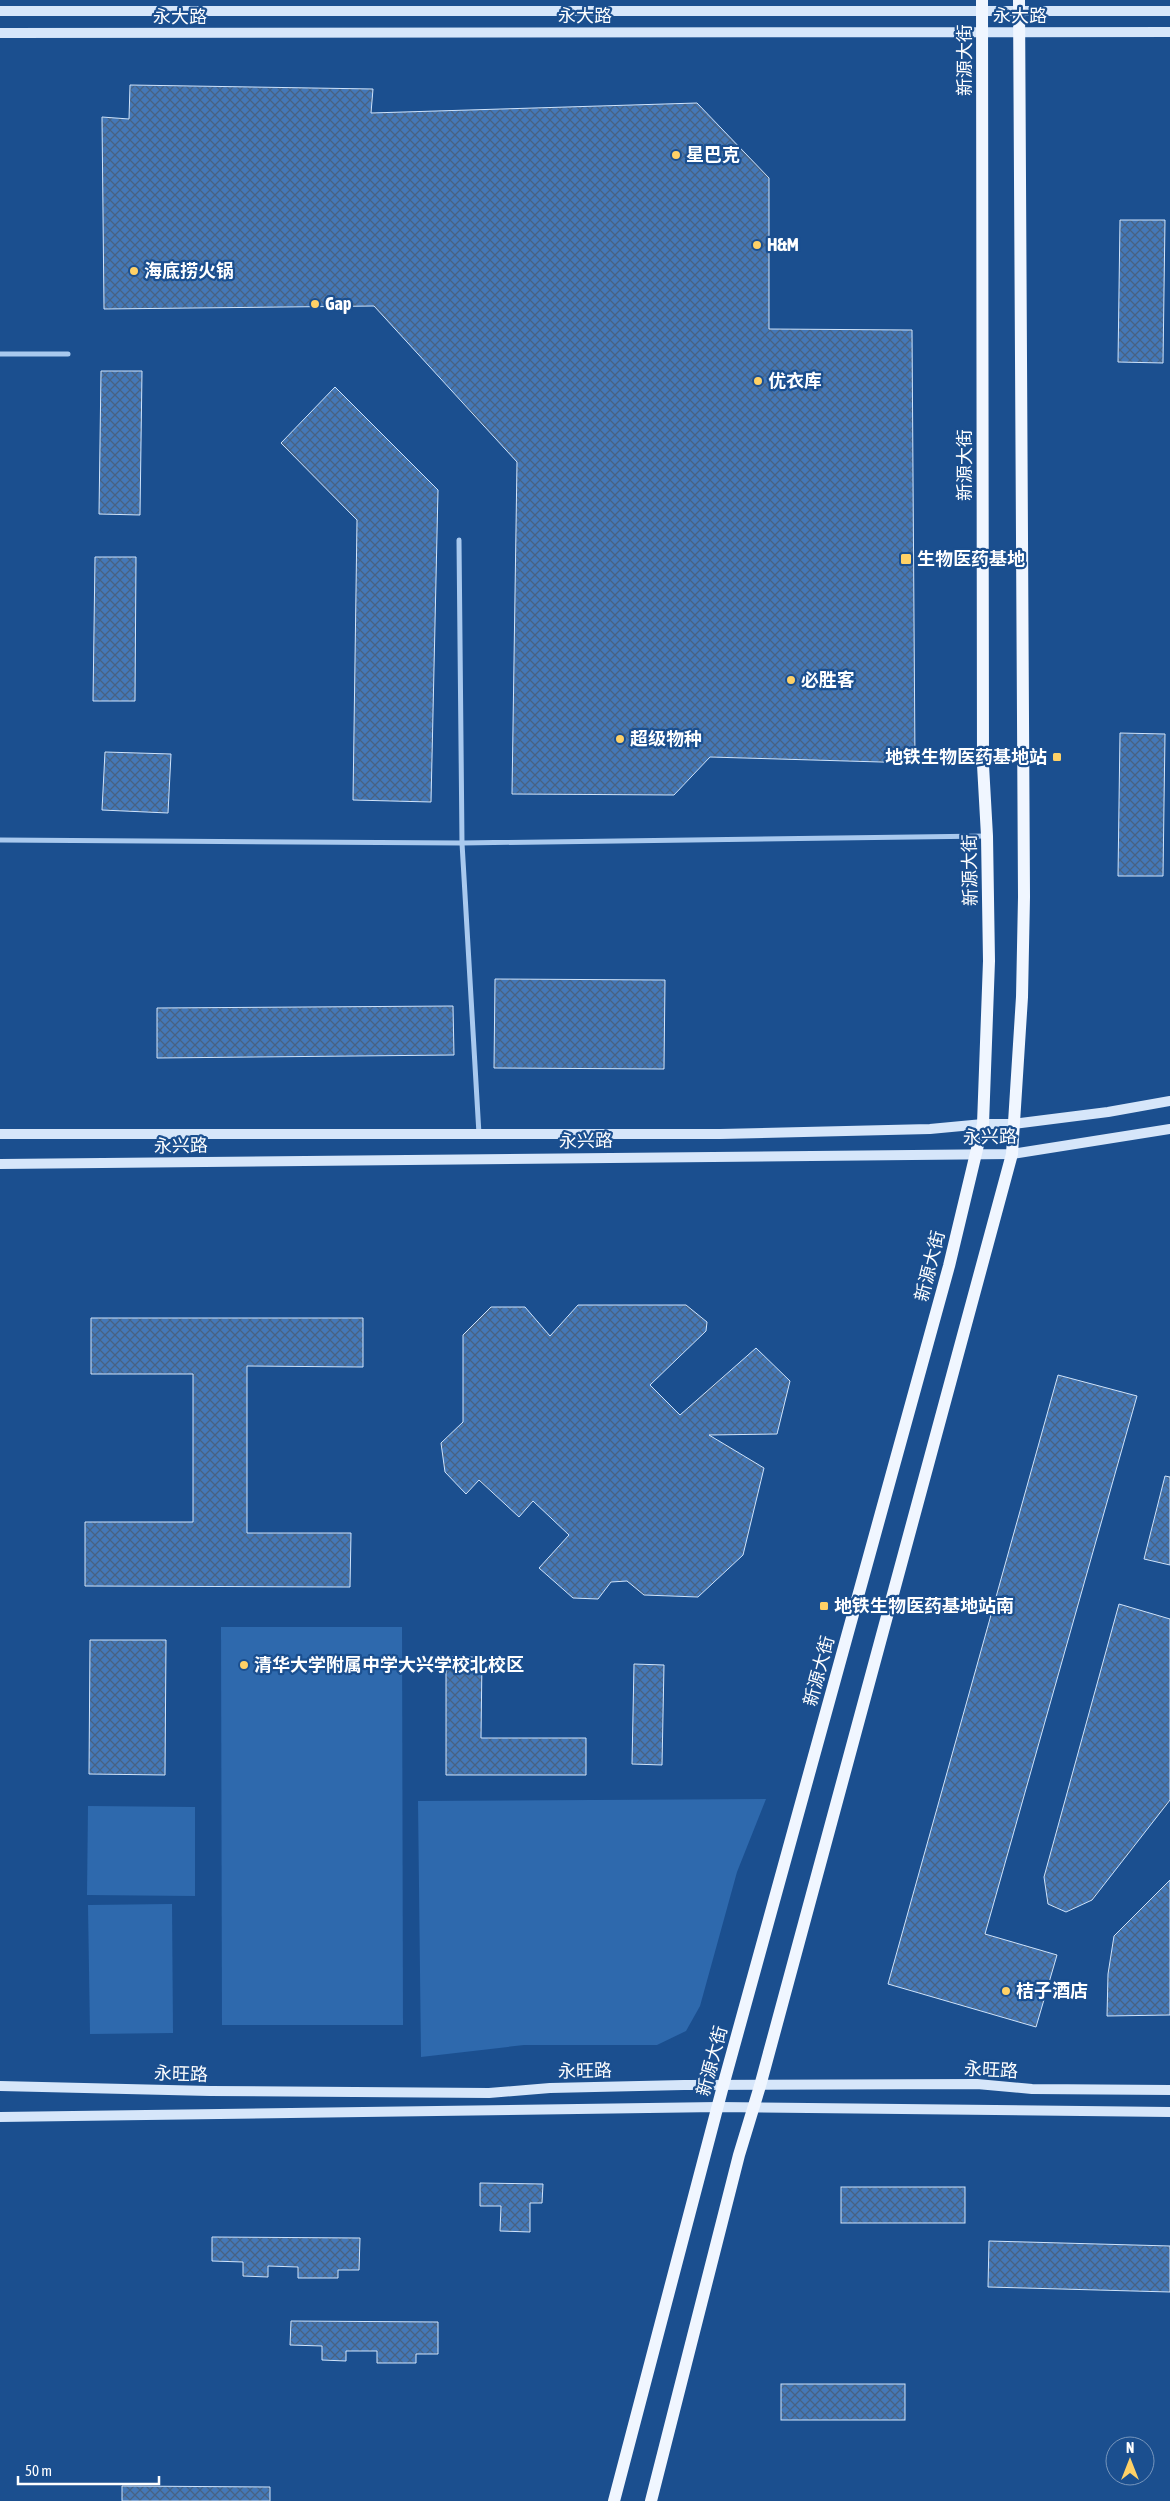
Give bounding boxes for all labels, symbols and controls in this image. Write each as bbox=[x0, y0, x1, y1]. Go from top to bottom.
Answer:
street label: 永大路 bbox=[558, 5, 612, 26]
street label: 永大路 bbox=[993, 5, 1047, 26]
street label: 永大路 bbox=[153, 6, 207, 27]
street label: 新源大街 bbox=[954, 24, 975, 96]
place label: 星巴克 bbox=[686, 144, 740, 165]
marker: 星巴克 bbox=[670, 149, 682, 161]
place label: H&M bbox=[767, 234, 799, 255]
marker: H&M bbox=[751, 239, 763, 251]
place label: 海底捞火锅 bbox=[144, 260, 234, 281]
marker: 海底捞火锅 bbox=[128, 265, 140, 277]
place label: Gap bbox=[325, 293, 351, 314]
marker: Gap bbox=[309, 298, 321, 310]
place label: 优衣库 bbox=[768, 370, 822, 391]
marker: 优衣库 bbox=[752, 375, 764, 387]
street label: 新源大街 bbox=[954, 429, 975, 501]
place label: 生物医药基地 bbox=[917, 548, 1025, 569]
marker: 生物医药基地 bbox=[899, 552, 913, 566]
place label: 必胜客 bbox=[801, 669, 855, 690]
marker: 必胜客 bbox=[785, 674, 797, 686]
place label: 超级物种 bbox=[630, 728, 702, 749]
marker: 超级物种 bbox=[614, 733, 626, 745]
place label: 地铁生物医药基地站 bbox=[885, 746, 1047, 767]
marker: 地铁生物医药基地站 bbox=[1051, 751, 1063, 763]
street label: 新源大街 bbox=[958, 834, 981, 906]
street label: 永兴路 bbox=[963, 1126, 1017, 1147]
street label: 永兴路 bbox=[559, 1130, 613, 1151]
street label: 永兴路 bbox=[154, 1135, 208, 1156]
street label: 新源大街 bbox=[911, 1228, 948, 1303]
place label: 地铁生物医药基地站南 bbox=[834, 1595, 1014, 1616]
marker: 地铁生物医药基地站南 bbox=[818, 1600, 830, 1612]
street label: 新源大街 bbox=[799, 1633, 838, 1708]
place label: 清华大学附属中学大兴学校北校区 bbox=[254, 1654, 524, 1675]
marker: 清华大学附属中学大兴学校北校区 bbox=[238, 1659, 250, 1671]
place label: 桔子酒店 bbox=[1016, 1980, 1088, 2001]
marker: 桔子酒店 bbox=[1000, 1985, 1012, 1997]
street label: 新源大街 bbox=[692, 2023, 731, 2098]
street label: 永旺路 bbox=[964, 2058, 1019, 2081]
street label: 永旺路 bbox=[558, 2060, 612, 2081]
street label: 永旺路 bbox=[154, 2062, 208, 2085]
north arrow bbox=[1105, 2436, 1155, 2486]
text: N bbox=[1126, 2440, 1134, 2456]
scale bar bbox=[18, 2454, 159, 2486]
text: 50 m bbox=[25, 2462, 52, 2479]

